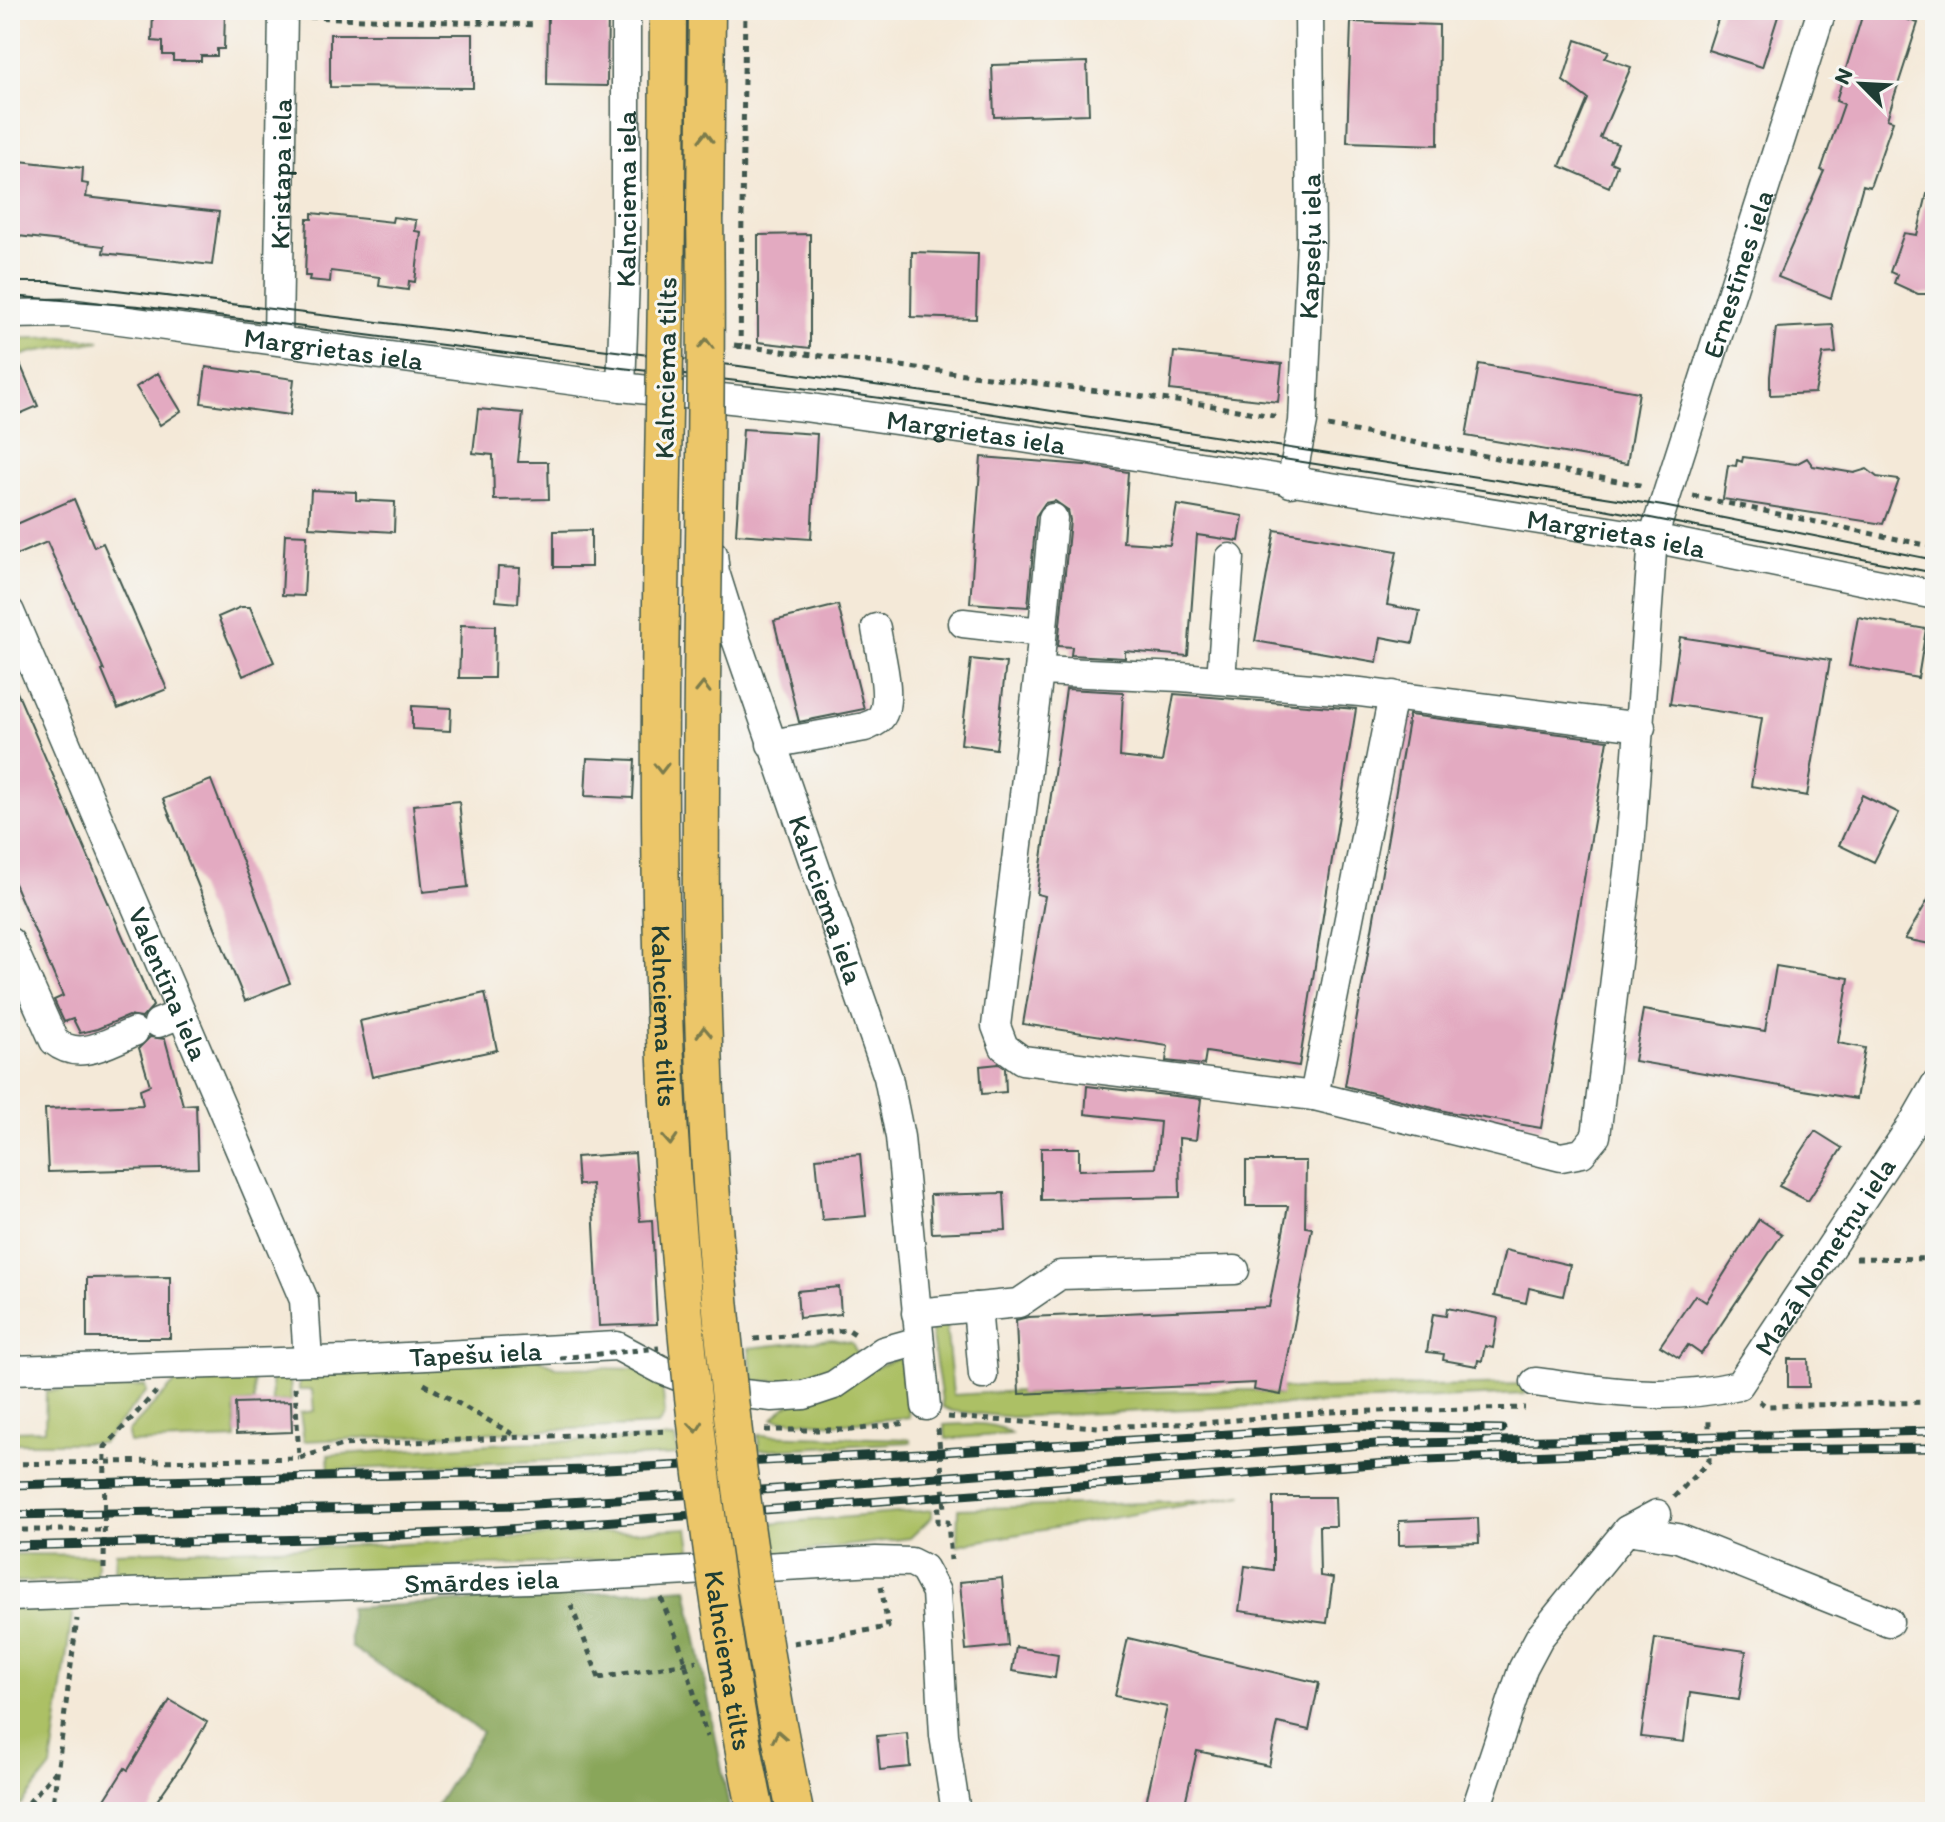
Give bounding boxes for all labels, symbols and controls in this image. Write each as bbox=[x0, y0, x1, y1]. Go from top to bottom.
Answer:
north arrow bbox=[1821, 44, 1901, 124]
text: N bbox=[1828, 64, 1859, 88]
street label: Kristapa iela bbox=[262, 98, 299, 250]
street label: Kalnciema iela bbox=[608, 110, 643, 288]
one-way arrow bbox=[697, 130, 714, 143]
street label: Kapseļu iela bbox=[1291, 173, 1328, 320]
street label: Ernestīnes iela bbox=[1695, 186, 1780, 362]
street label: Kalnciema tilts bbox=[646, 277, 684, 459]
street label: Margrietas iela bbox=[242, 320, 426, 377]
one-way arrow bbox=[697, 337, 715, 350]
street label: Margrietas iela bbox=[884, 402, 1069, 462]
street label: Margrietas iela bbox=[1524, 501, 1709, 565]
one-way arrow bbox=[694, 681, 712, 694]
one-way arrow bbox=[652, 762, 670, 775]
street label: Kalnciema iela bbox=[781, 810, 872, 989]
street label: Valentīna iela bbox=[121, 902, 217, 1066]
street label: Kalnciema tilts bbox=[644, 924, 685, 1108]
one-way arrow bbox=[696, 1025, 713, 1038]
one-way arrow bbox=[661, 1134, 678, 1147]
street label: Mazā Nometņu iela bbox=[1747, 1150, 1903, 1362]
street label: Tapešu iela bbox=[408, 1333, 543, 1374]
one-way arrow bbox=[688, 1421, 705, 1434]
street label: Smārdes iela bbox=[404, 1561, 560, 1600]
street label: Kalnciema tilts bbox=[698, 1568, 760, 1753]
one-way arrow bbox=[772, 1729, 789, 1742]

